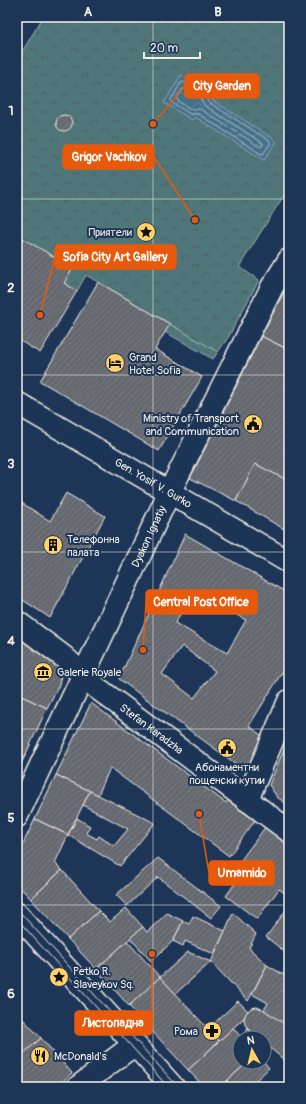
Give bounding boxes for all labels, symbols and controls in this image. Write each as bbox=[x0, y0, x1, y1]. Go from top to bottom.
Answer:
text: A bbox=[84, 4, 93, 20]
text: B bbox=[214, 4, 222, 20]
scale bar bbox=[144, 34, 200, 60]
text: 20 m bbox=[150, 41, 179, 56]
callout: City Garden bbox=[185, 74, 259, 98]
text: City Garden bbox=[193, 79, 251, 94]
text: 1 bbox=[8, 103, 14, 119]
callout: Grigor Vachkov bbox=[63, 145, 154, 169]
text: Grigor Vachkov bbox=[71, 150, 147, 165]
place icon: Приятели bbox=[135, 221, 157, 243]
place label: Приятели bbox=[89, 226, 132, 239]
callout: Sofia City Art Gallery bbox=[55, 245, 176, 269]
text: Sofia City Art Gallery bbox=[63, 250, 168, 265]
text: 2 bbox=[7, 280, 15, 296]
place label: Grand Hotel Sofia bbox=[129, 351, 181, 377]
hotel icon: Grand Hotel Sofia bbox=[104, 352, 126, 374]
place label: Ministry of Transport and Communication bbox=[143, 412, 240, 438]
public building icon: Ministry of Transport and Communication bbox=[242, 413, 264, 435]
text: 3 bbox=[7, 456, 15, 472]
street label: Gen. Yosif V. Gurko bbox=[112, 456, 194, 511]
street label: Dyakon Ignatiy bbox=[129, 503, 169, 570]
place label: Телефонна палата bbox=[67, 533, 120, 559]
building icon: Телефонна палата bbox=[42, 534, 64, 556]
callout: Central Post Office bbox=[146, 590, 257, 614]
text: Central Post Office bbox=[153, 595, 250, 610]
text: 4 bbox=[7, 633, 15, 649]
museum icon: Galerie Royale bbox=[32, 661, 54, 683]
place label: Galerie Royale bbox=[57, 666, 122, 679]
street label: Stefan Karadzha bbox=[117, 701, 186, 757]
public building icon: Абонаментни пощенски кутии bbox=[216, 737, 238, 759]
place label: Абонаментни пощенски кутии bbox=[189, 761, 265, 787]
text: 5 bbox=[7, 810, 15, 826]
callout: Umamido bbox=[209, 861, 274, 885]
text: Umamido bbox=[217, 866, 267, 881]
place label: Petko R. Slaveykov Sq. bbox=[73, 965, 134, 991]
place icon: Petko R. Slaveykov Sq. bbox=[48, 966, 70, 988]
text: 6 bbox=[7, 986, 15, 1002]
callout: Листопадна bbox=[75, 1011, 152, 1035]
text: Листопадна bbox=[81, 1016, 144, 1031]
pharmacy icon: Рома bbox=[201, 1020, 223, 1042]
place label: Рома bbox=[174, 1025, 198, 1038]
north arrow bbox=[232, 1030, 272, 1070]
text: N bbox=[246, 1034, 256, 1048]
restaurant icon: McDonald's bbox=[29, 1045, 51, 1067]
place label: McDonald's bbox=[54, 1050, 107, 1063]

